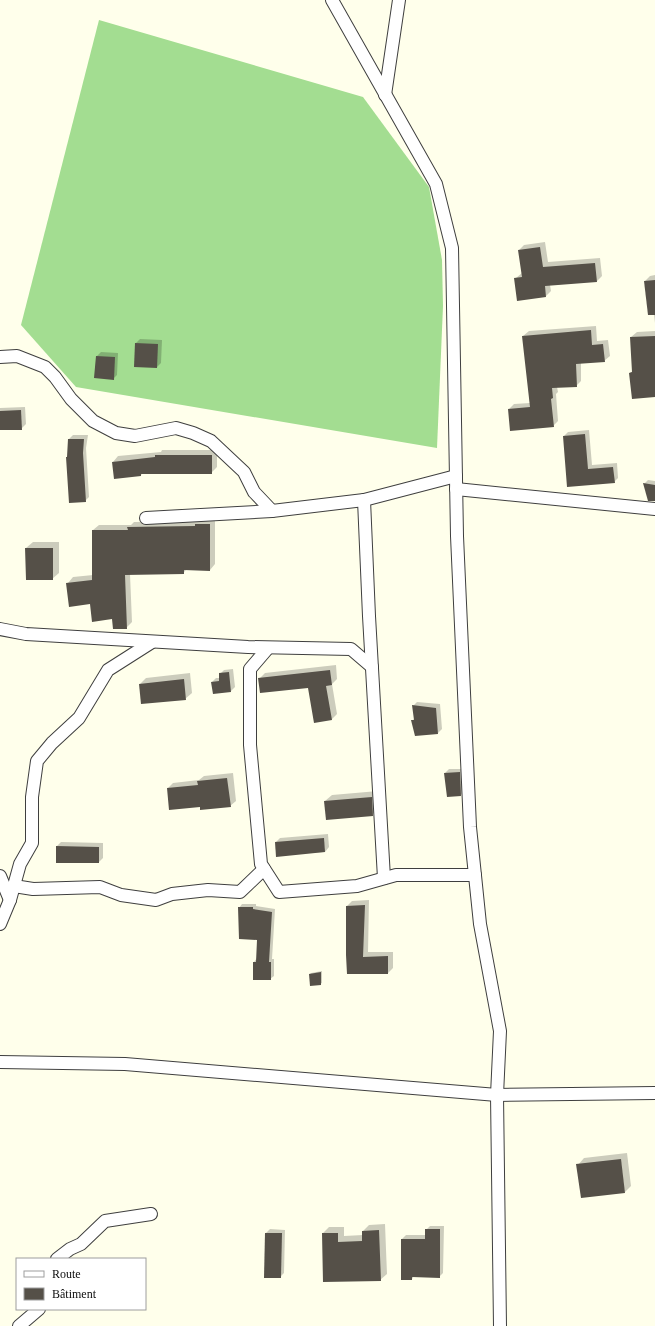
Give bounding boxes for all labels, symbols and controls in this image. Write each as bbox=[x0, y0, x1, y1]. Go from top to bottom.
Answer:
legend bbox=[16, 1258, 146, 1310]
text: Route bbox=[52, 1267, 81, 1281]
text: Bâtiment bbox=[52, 1287, 97, 1301]

